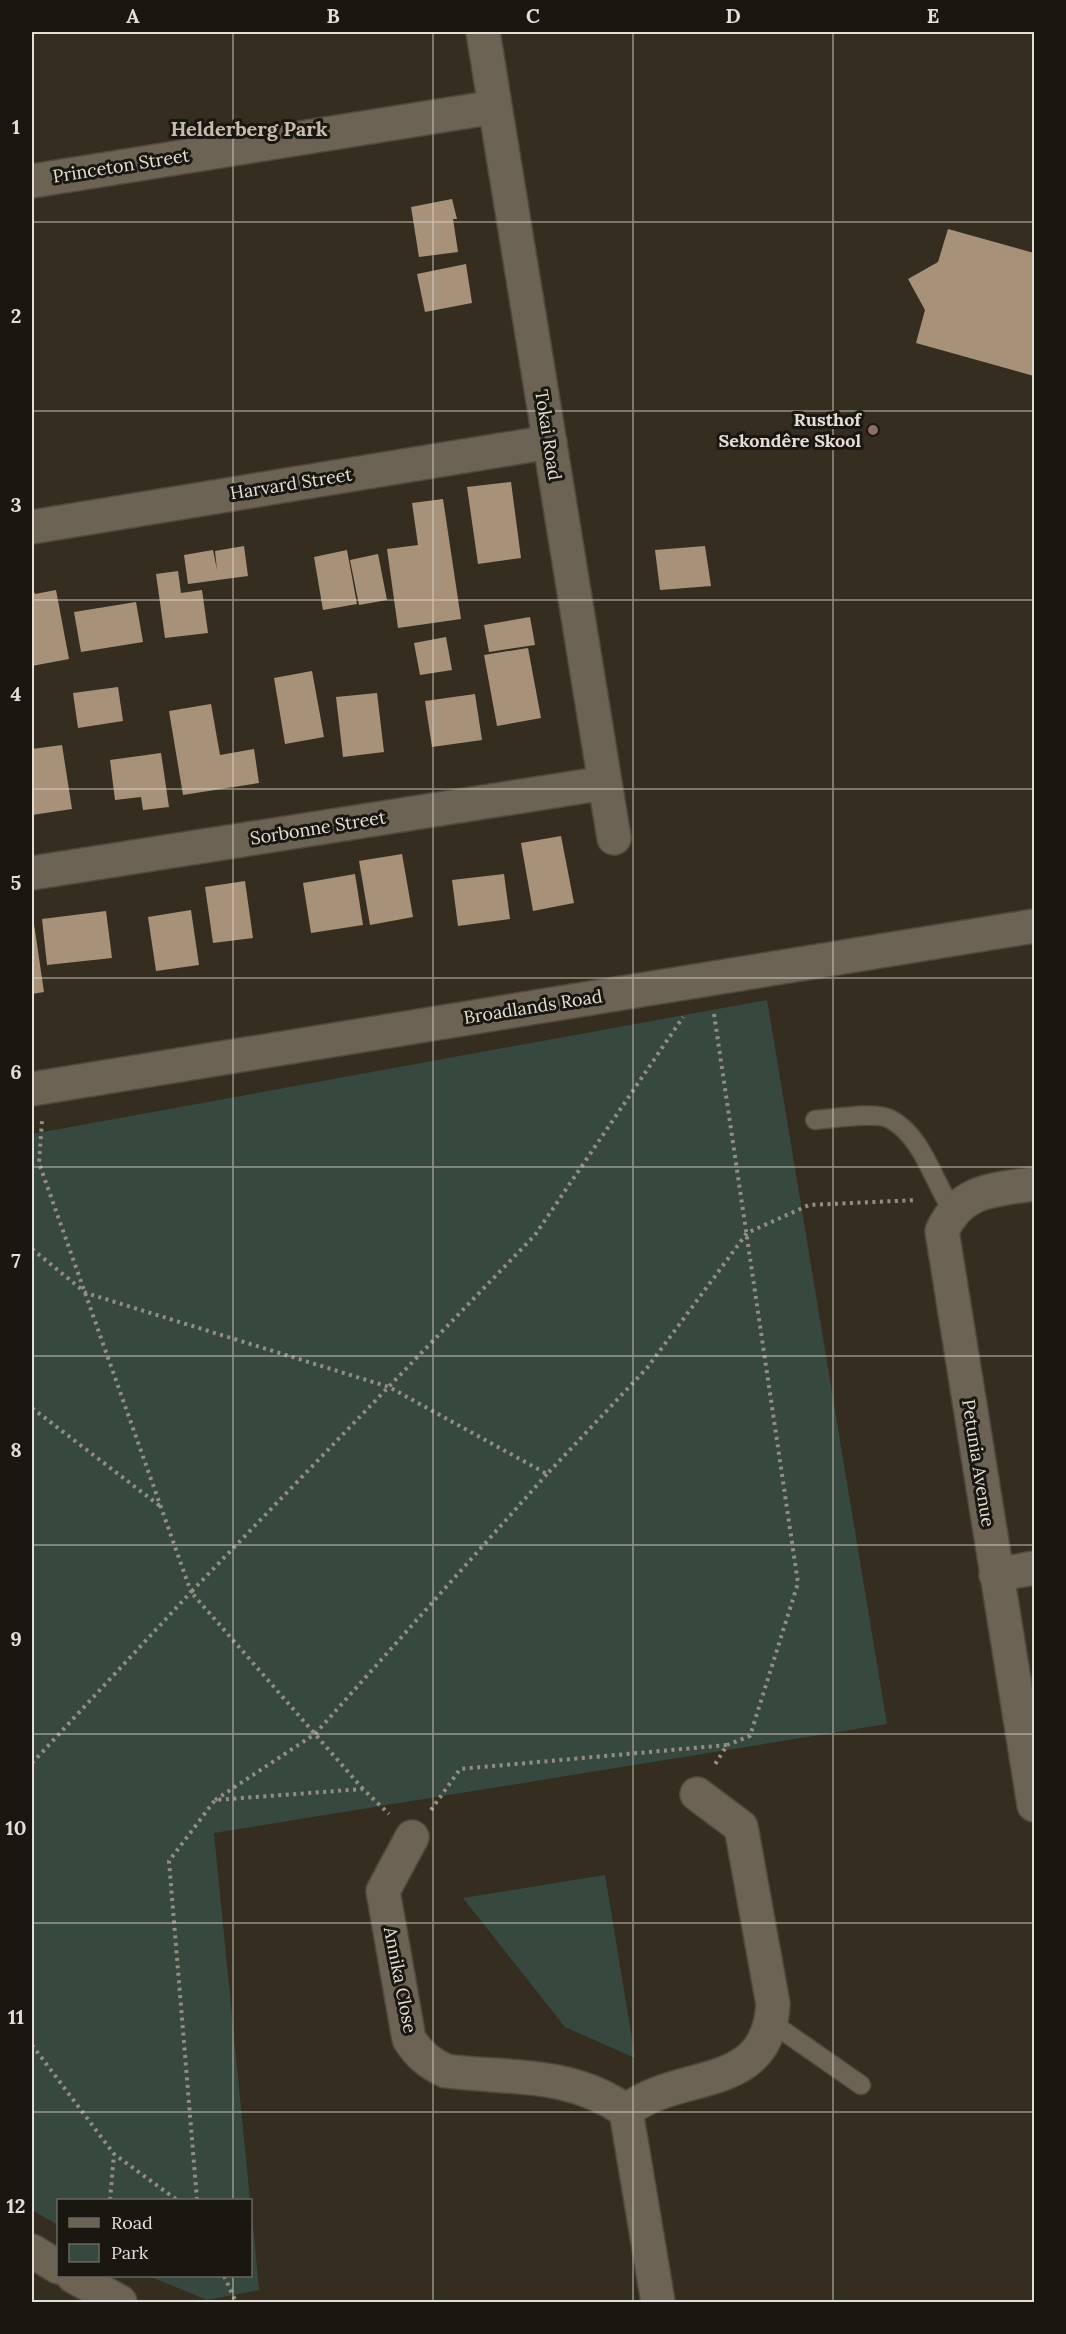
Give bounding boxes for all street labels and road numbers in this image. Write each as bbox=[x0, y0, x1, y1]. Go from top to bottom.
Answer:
street label: Princeton Street bbox=[51, 143, 191, 188]
street label: Tokai Road bbox=[530, 388, 567, 482]
street label: Harvard Street bbox=[228, 462, 354, 505]
street label: Sorbonne Street bbox=[249, 805, 387, 850]
street label: Broadlands Road bbox=[462, 984, 604, 1029]
street label: Petunia Avenue bbox=[957, 1397, 1000, 1529]
street label: Annika Close bbox=[379, 1924, 422, 2035]

